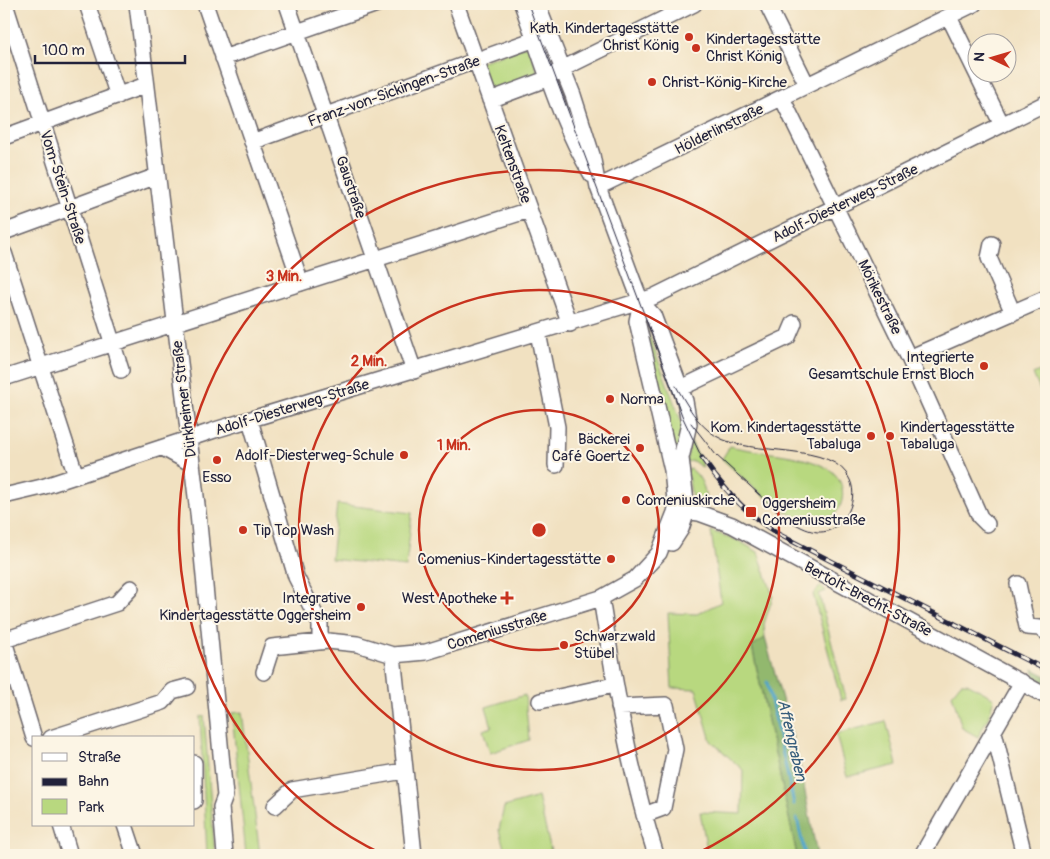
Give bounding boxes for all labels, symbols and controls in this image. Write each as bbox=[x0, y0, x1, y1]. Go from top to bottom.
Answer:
place label: Kath. Kindertagesstätte Christ König bbox=[529, 19, 680, 55]
place label: Kindertagesstätte Christ König bbox=[706, 30, 821, 66]
marker: Kath. Kindertagesstätte Christ König bbox=[683, 31, 695, 43]
scale bar bbox=[35, 32, 185, 64]
north arrow bbox=[968, 32, 1018, 82]
text: 100 m bbox=[42, 41, 85, 60]
marker: Kindertagesstätte Christ König bbox=[690, 42, 702, 54]
street label: Franz-von-Sickingen-Straße bbox=[306, 51, 483, 131]
text: N bbox=[971, 51, 988, 62]
place label: Christ-König-Kirche bbox=[662, 73, 788, 92]
marker: Christ-König-Kirche bbox=[646, 76, 658, 88]
street label: Hölderlinstraße bbox=[672, 100, 767, 159]
street label: Keltenstraße bbox=[490, 122, 536, 207]
street label: Vom-Stein-Straße bbox=[35, 128, 90, 247]
street label: Gaustraße bbox=[331, 153, 370, 221]
street label: Adolf-Diesterweg-Straße bbox=[769, 160, 922, 247]
street label: Mörikestraße bbox=[853, 256, 906, 338]
text: 3 Min. bbox=[266, 267, 302, 286]
street label: Dürkheimer Straße bbox=[168, 339, 201, 458]
place label: Integrierte Gesamtschule Ernst Bloch bbox=[808, 348, 975, 384]
text: 2 Min. bbox=[351, 352, 387, 371]
marker: Integrierte Gesamtschule Ernst Bloch bbox=[978, 360, 990, 372]
street label: Adolf-Diesterweg-Straße bbox=[213, 375, 372, 440]
place label: Norma bbox=[620, 390, 664, 409]
marker: Norma bbox=[604, 393, 616, 405]
place label: Kom. Kindertagesstätte Tabaluga bbox=[710, 418, 862, 454]
place label: Kindertagesstätte Tabaluga bbox=[900, 418, 1015, 454]
place label: Bäckerei Café Goertz bbox=[552, 430, 630, 466]
marker: Kom. Kindertagesstätte Tabaluga bbox=[865, 430, 877, 442]
marker: Kindertagesstätte Tabaluga bbox=[884, 430, 896, 442]
text: 1 Min. bbox=[437, 436, 471, 455]
marker: Bäckerei Café Goertz bbox=[634, 442, 646, 454]
place label: Adolf-Diesterweg-Schule bbox=[235, 446, 395, 465]
marker: Adolf-Diesterweg-Schule bbox=[398, 449, 410, 461]
marker: Esso bbox=[211, 454, 223, 466]
place label: Esso bbox=[202, 468, 232, 487]
place label: Comeniuskirche bbox=[636, 491, 736, 510]
marker: Comeniuskirche bbox=[620, 494, 632, 506]
place label: Oggersheim Comeniusstraße bbox=[762, 494, 866, 530]
marker: Oggersheim Comeniusstraße bbox=[744, 505, 758, 519]
place label: Tip Top Wash bbox=[253, 521, 334, 540]
centre of rings bbox=[530, 521, 548, 539]
marker: Tip Top Wash bbox=[237, 524, 249, 536]
place label: Comenius-Kindertagesstätte bbox=[418, 550, 602, 569]
marker: Comenius-Kindertagesstätte bbox=[605, 553, 617, 565]
street label: Bertolt-Brecht-Straße bbox=[801, 558, 935, 641]
place label: Integrative Kindertagesstätte Oggersheim bbox=[159, 589, 352, 625]
place label: West Apotheke bbox=[402, 589, 498, 608]
marker: West Apotheke bbox=[501, 592, 513, 604]
marker: Integrative Kindertagesstätte Oggersheim bbox=[355, 601, 367, 613]
street label: Comeniusstraße bbox=[445, 606, 550, 655]
place label: Schwarzwald Stübel bbox=[574, 627, 656, 663]
marker: Schwarzwald Stübel bbox=[558, 639, 570, 651]
water label: Affengraben bbox=[773, 697, 811, 784]
legend bbox=[32, 736, 195, 826]
text: Straße bbox=[78, 748, 121, 767]
text: Bahn bbox=[78, 772, 109, 791]
text: Park bbox=[78, 798, 105, 817]

